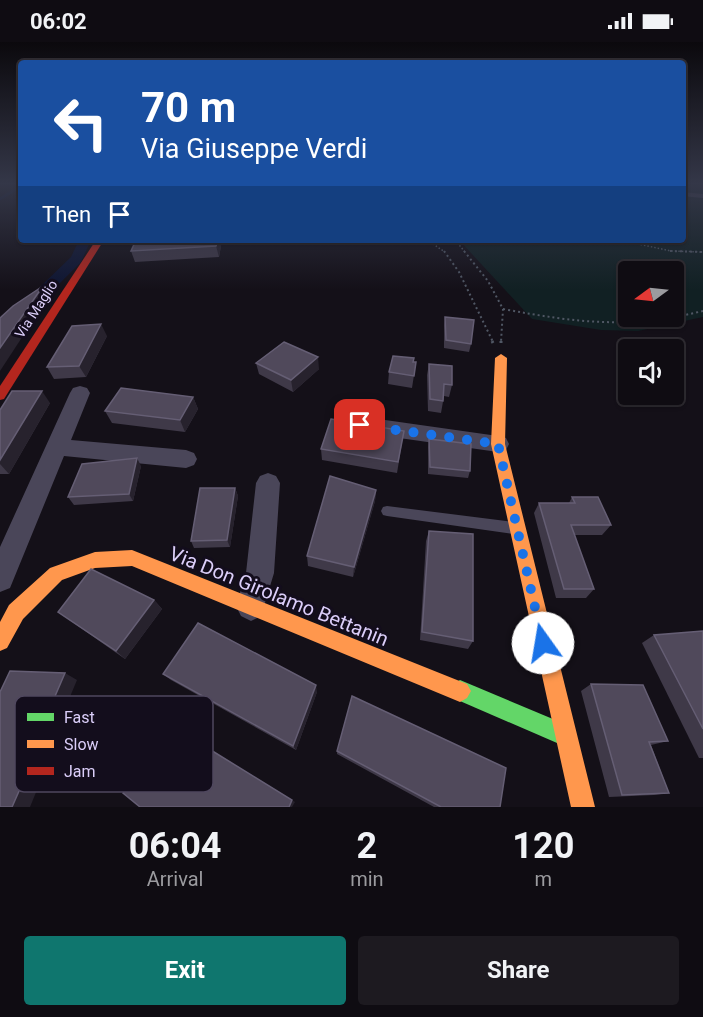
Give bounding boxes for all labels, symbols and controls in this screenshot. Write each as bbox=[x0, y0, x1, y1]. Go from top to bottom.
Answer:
text: 06:02 bbox=[30, 9, 87, 34]
text: 70 m bbox=[141, 83, 236, 132]
icon: left bbox=[42, 84, 120, 162]
text: Via Giuseppe Verdi bbox=[141, 133, 367, 165]
icon: arrive bbox=[103, 198, 136, 231]
text: Then bbox=[42, 202, 91, 227]
north arrow bbox=[618, 261, 684, 327]
map controls bbox=[618, 261, 684, 405]
street label: Via Maglio bbox=[11, 277, 61, 341]
button: sound bbox=[618, 339, 684, 405]
pin bbox=[334, 399, 385, 450]
icon: arrive bbox=[343, 408, 376, 441]
street label: Via Don Girolamo Bettanin bbox=[166, 541, 392, 651]
position arrow bbox=[511, 611, 575, 675]
legend bbox=[15, 696, 213, 792]
text: Fast bbox=[64, 708, 95, 727]
text: Slow bbox=[64, 735, 99, 754]
text: Jam bbox=[64, 762, 96, 781]
text: 06:04 bbox=[129, 825, 221, 867]
text: 2 bbox=[357, 825, 377, 867]
text: 120 bbox=[512, 825, 574, 867]
text: Arrival bbox=[147, 867, 203, 891]
text: min bbox=[350, 867, 384, 891]
text: m bbox=[535, 867, 552, 891]
button: Exit bbox=[24, 936, 346, 1005]
button: Share bbox=[358, 936, 679, 1005]

